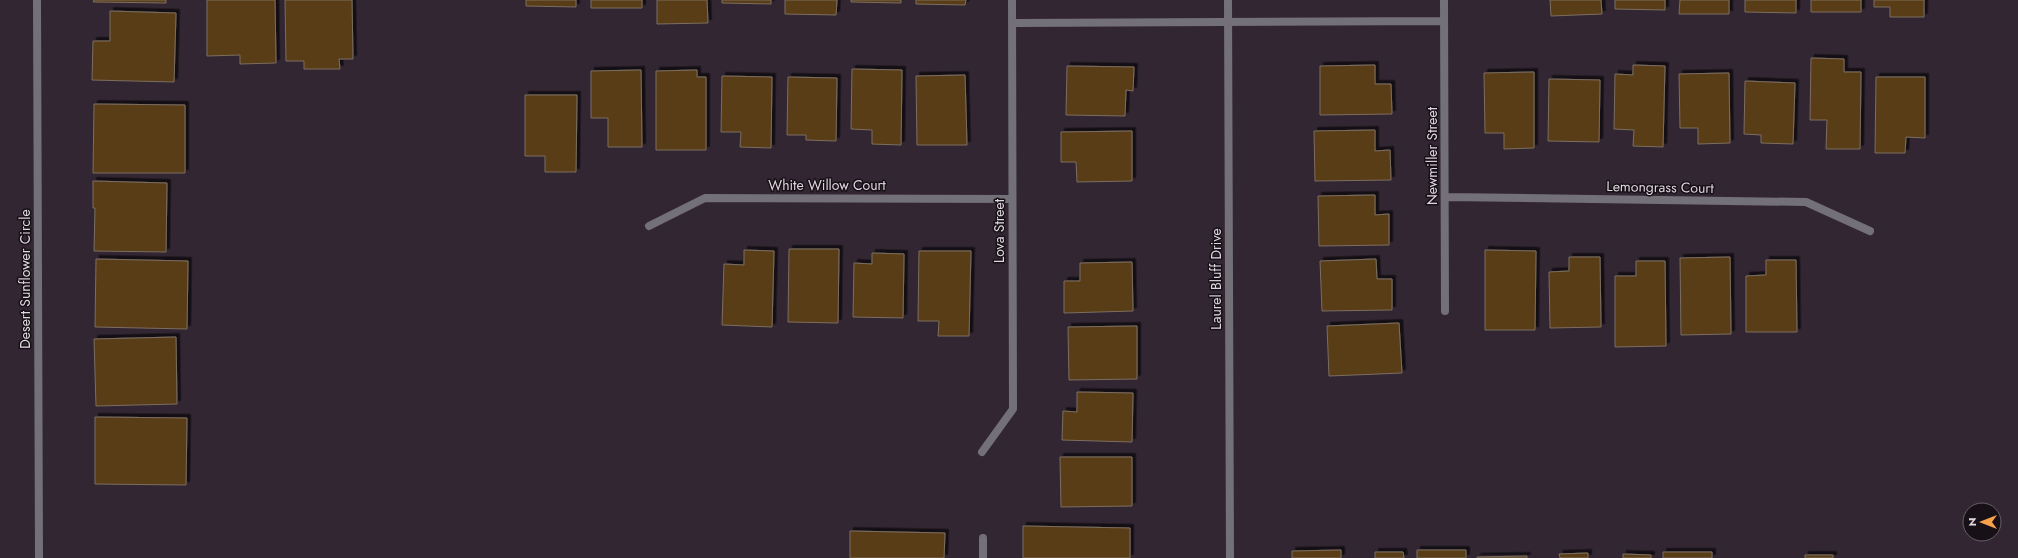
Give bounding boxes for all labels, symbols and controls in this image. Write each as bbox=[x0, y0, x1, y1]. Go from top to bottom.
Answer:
street label: Newmiller Street bbox=[1422, 106, 1442, 205]
street label: White Willow Court bbox=[768, 175, 886, 195]
street label: Lemongrass Court bbox=[1606, 176, 1714, 198]
street label: Lova Street bbox=[989, 198, 1009, 263]
street label: Desert Sunflower Circle bbox=[15, 209, 35, 349]
street label: Laurel Bluff Drive bbox=[1206, 228, 1226, 330]
north arrow bbox=[1962, 502, 2002, 542]
text: N bbox=[1964, 518, 1980, 526]

